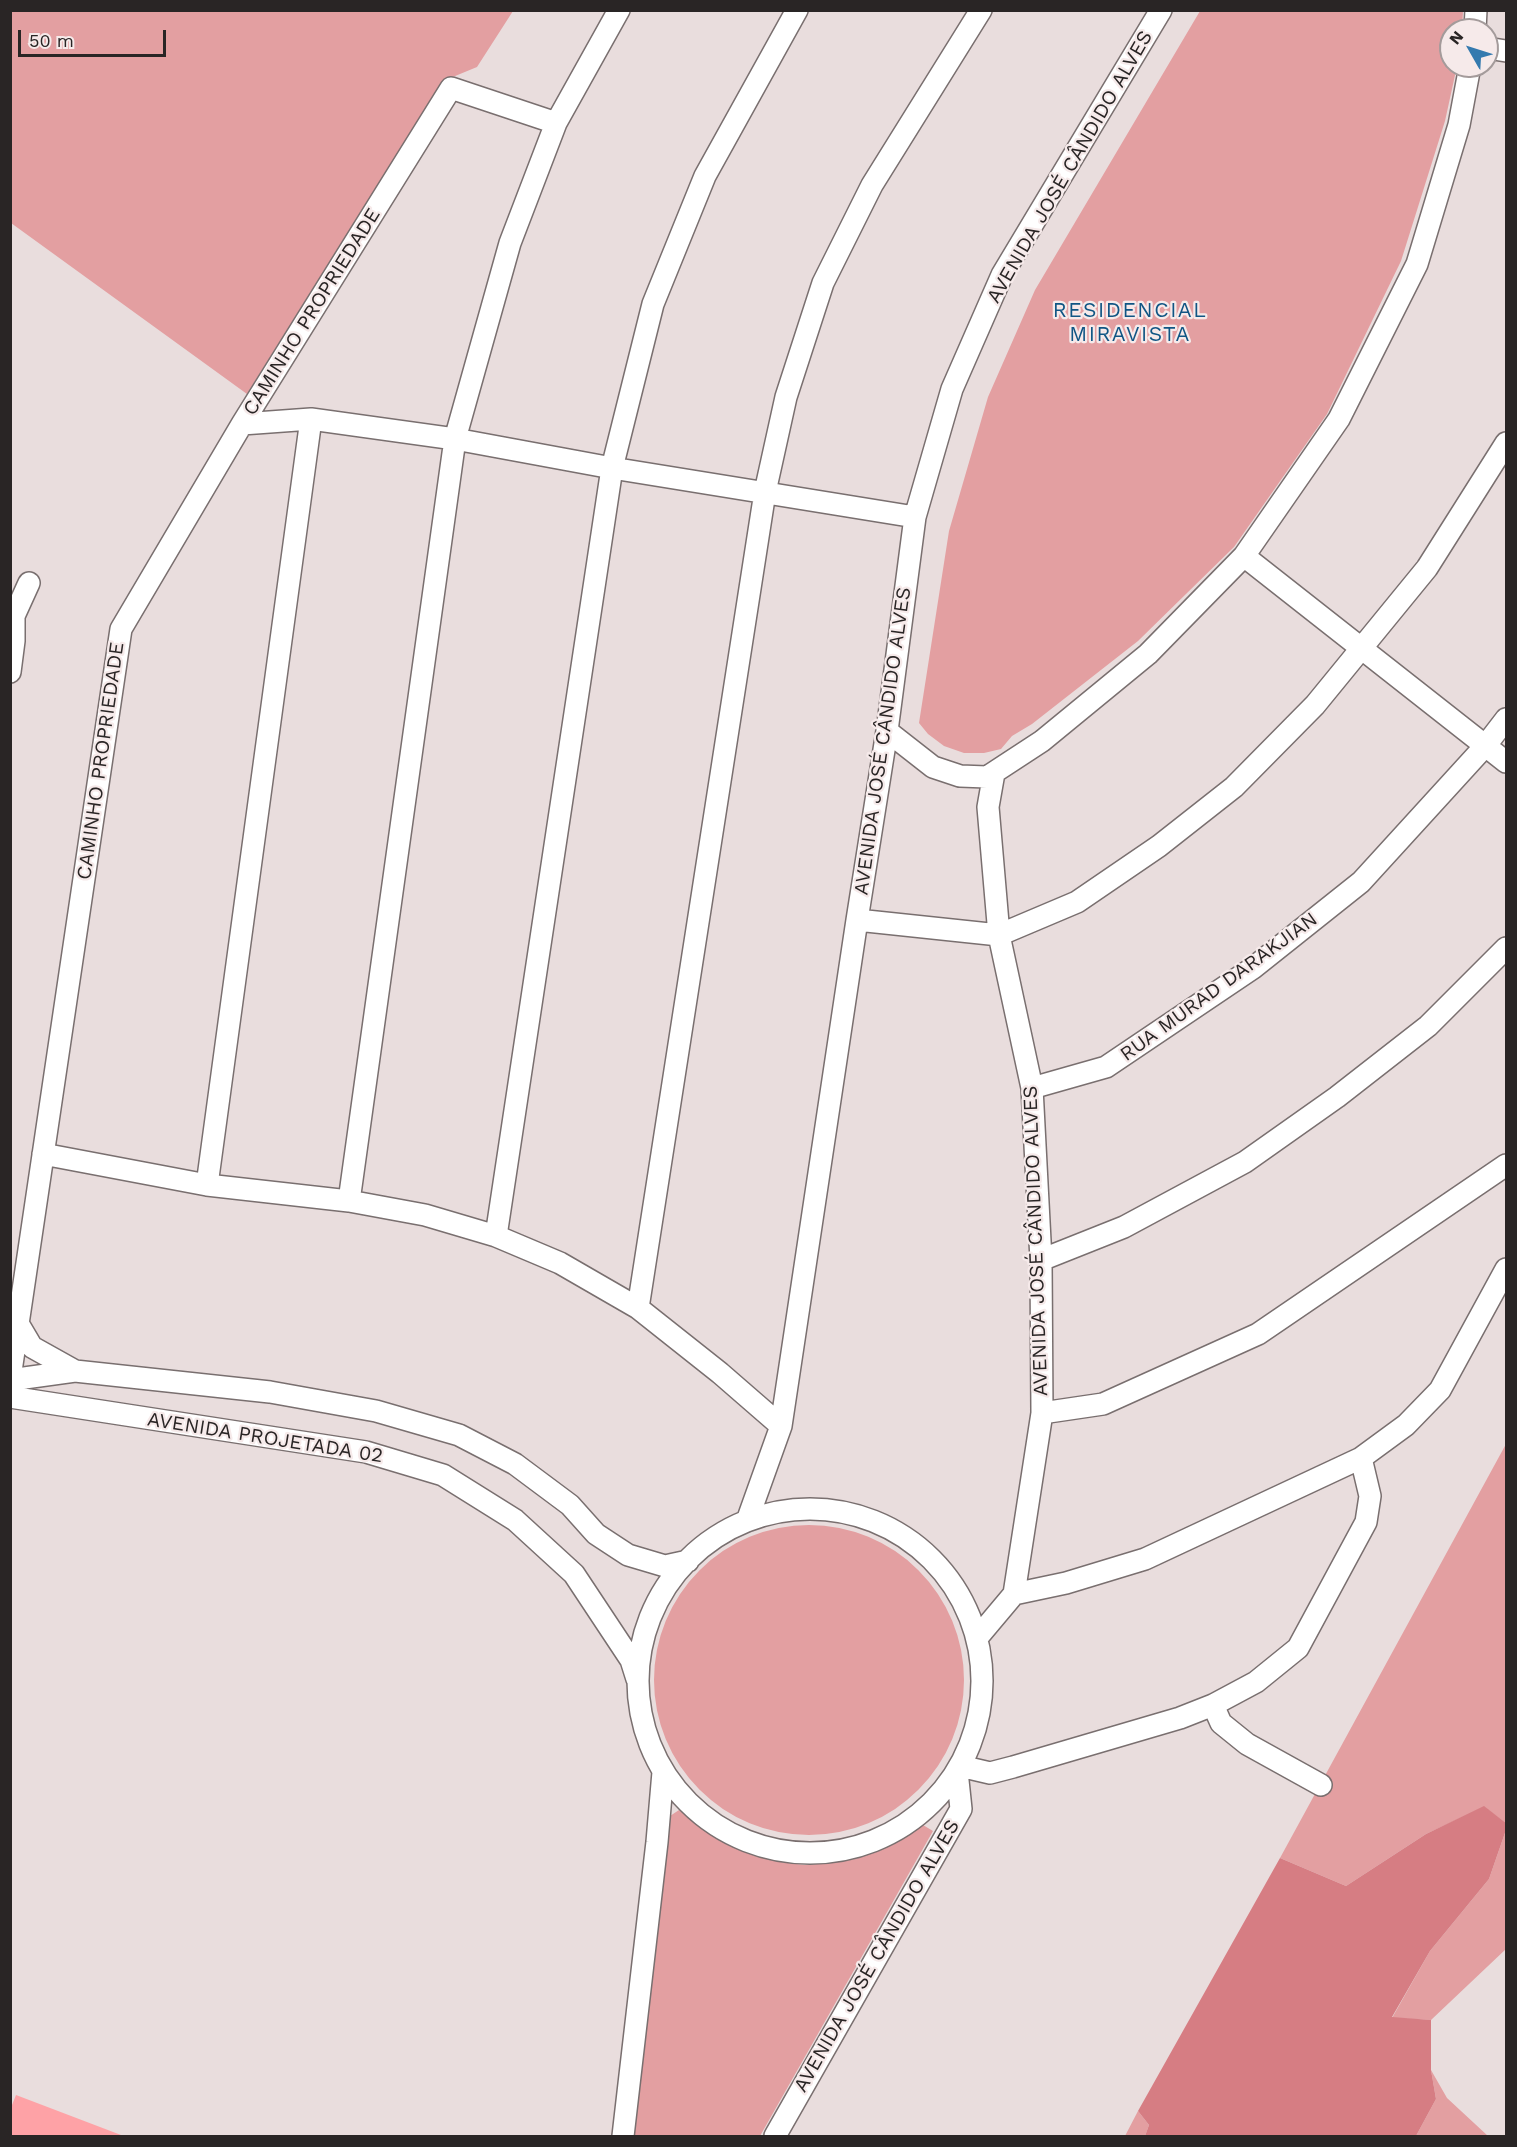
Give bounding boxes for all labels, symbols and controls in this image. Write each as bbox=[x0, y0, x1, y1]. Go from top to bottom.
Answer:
scale bar bbox=[21, 18, 170, 56]
north arrow bbox=[1439, 18, 1499, 78]
street label: AVENIDA JOSÉ CÂNDIDO ALVES bbox=[982, 26, 1158, 308]
text: N bbox=[1445, 27, 1467, 48]
text: 50 m bbox=[29, 30, 74, 51]
street label: CAMINHO PROPRIEDADE bbox=[238, 204, 386, 420]
district label: RESIDENCIAL MIRAVISTA bbox=[1053, 298, 1207, 348]
street label: AVENIDA JOSÉ CÂNDIDO ALVES bbox=[849, 585, 917, 897]
street label: CAMINHO PROPRIEDADE bbox=[72, 641, 130, 881]
street label: RUA MURAD DARAKJIAN bbox=[1116, 907, 1322, 1067]
street label: AVENIDA JOSÉ CÂNDIDO ALVES bbox=[1019, 1085, 1053, 1397]
street label: AVENIDA PROJETADA 02 bbox=[145, 1408, 385, 1468]
street label: AVENIDA JOSÉ CÂNDIDO ALVES bbox=[789, 1815, 965, 2097]

